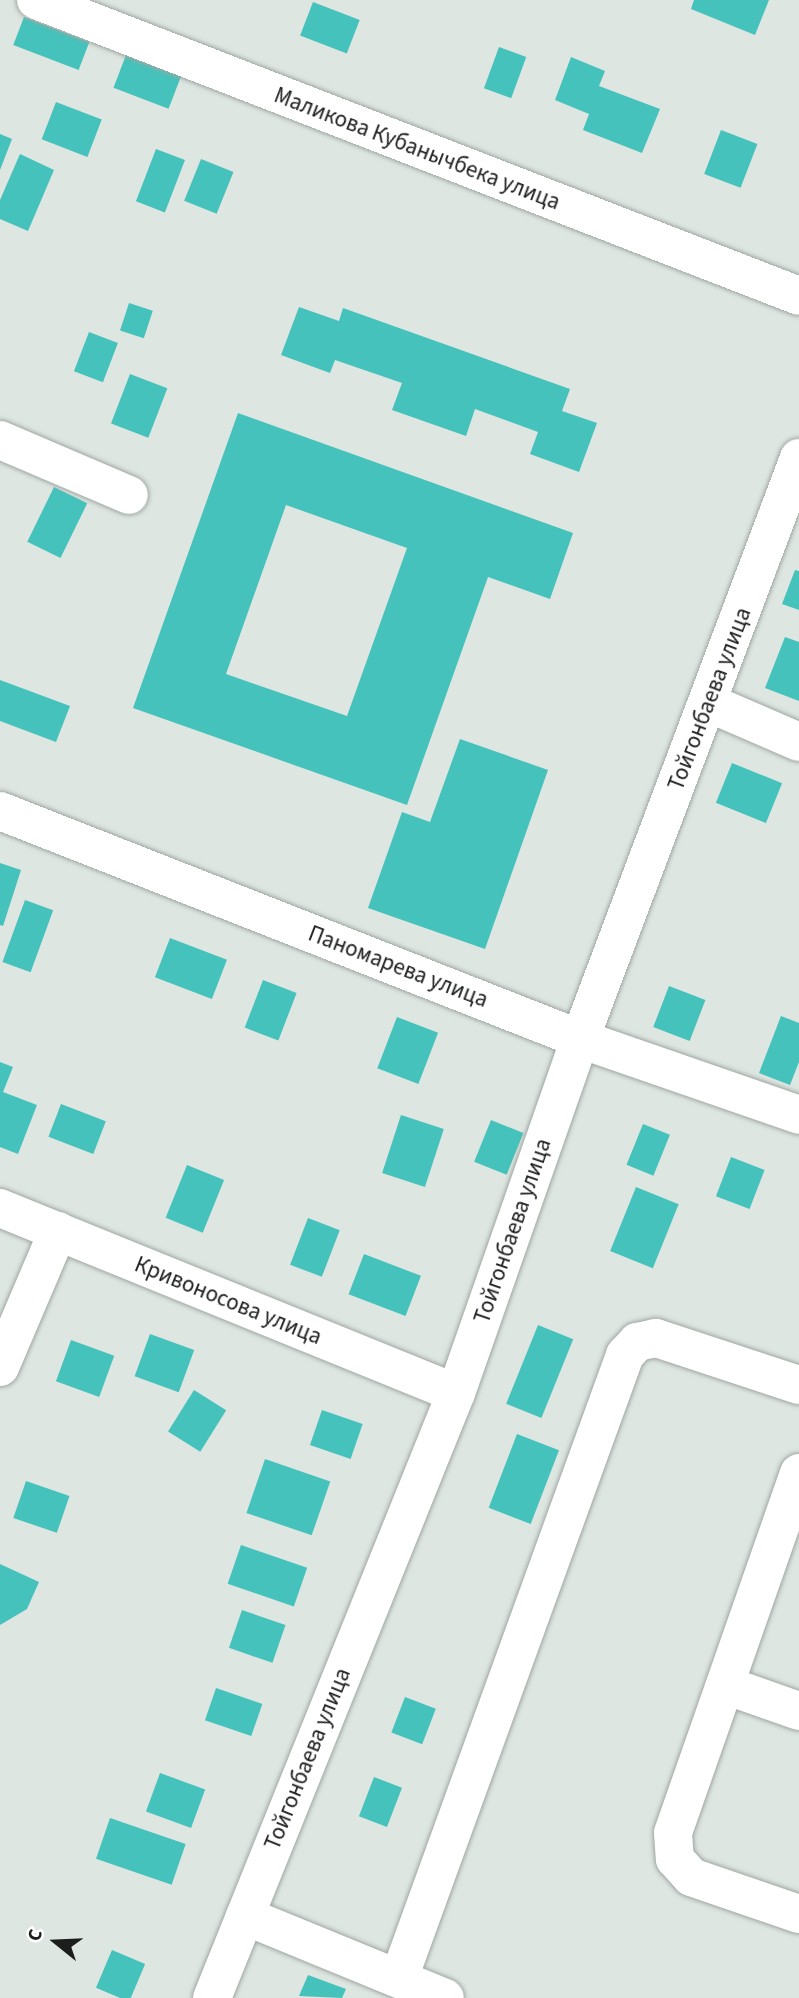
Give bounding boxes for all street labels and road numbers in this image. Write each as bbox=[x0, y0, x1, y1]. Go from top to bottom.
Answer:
street label: Маликова Кубанычбека улица bbox=[270, 82, 564, 216]
street label: Тойгонбаева улица bbox=[662, 604, 758, 794]
street label: Паномарева улица bbox=[304, 920, 492, 1014]
street label: Тойгонбаева улица bbox=[468, 1135, 558, 1327]
street label: Кривоносова улица bbox=[130, 1251, 326, 1351]
street label: Тойгонбаева улица bbox=[259, 1664, 357, 1854]

